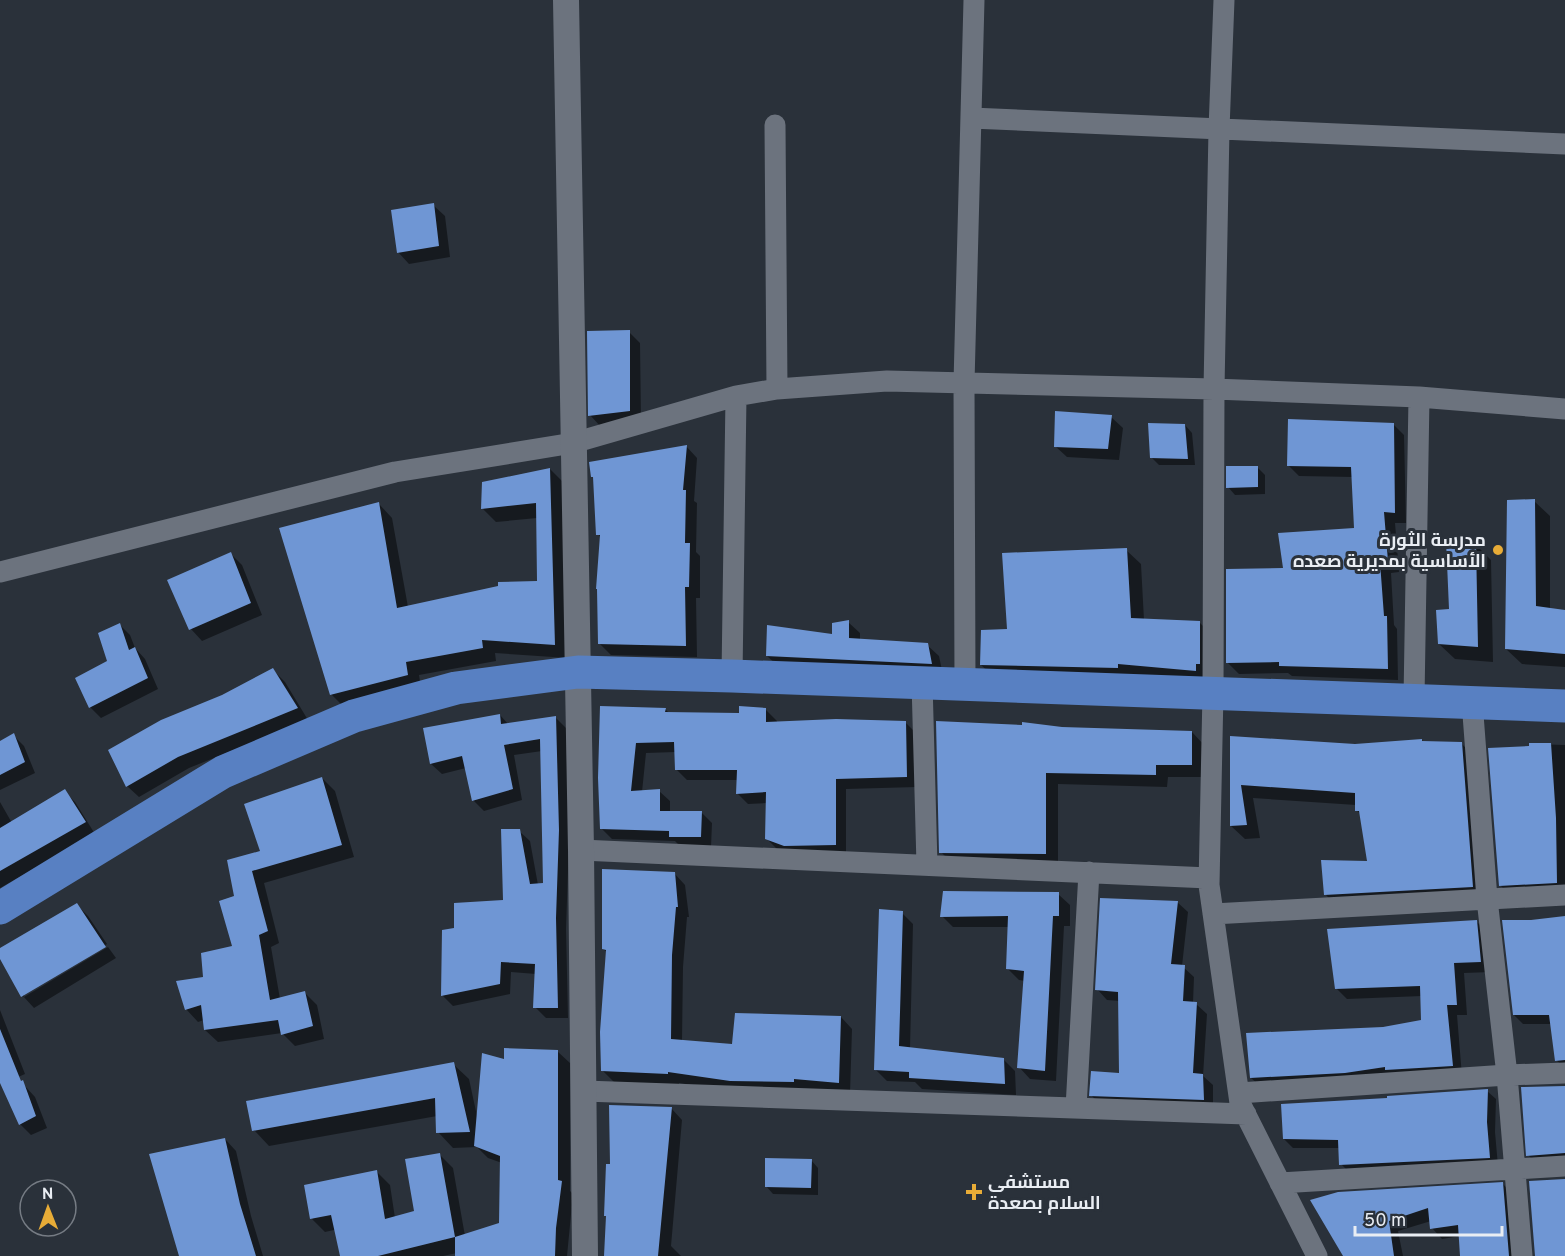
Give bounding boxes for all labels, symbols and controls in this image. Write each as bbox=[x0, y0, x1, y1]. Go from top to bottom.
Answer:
place label: مدرسة الثورة الأساسية بمديرية صعده bbox=[1293, 530, 1486, 574]
marker: مدرسة الثورة الأساسية بمديرية صعده bbox=[1491, 543, 1505, 557]
place label: مستشفى السلام بصعدة bbox=[988, 1172, 1101, 1216]
north arrow bbox=[18, 1178, 78, 1238]
marker: مستشفى السلام بصعدة bbox=[965, 1183, 983, 1201]
text: N bbox=[42, 1185, 54, 1205]
scale bar bbox=[1355, 1199, 1502, 1237]
text: 50 m bbox=[1364, 1210, 1406, 1233]

